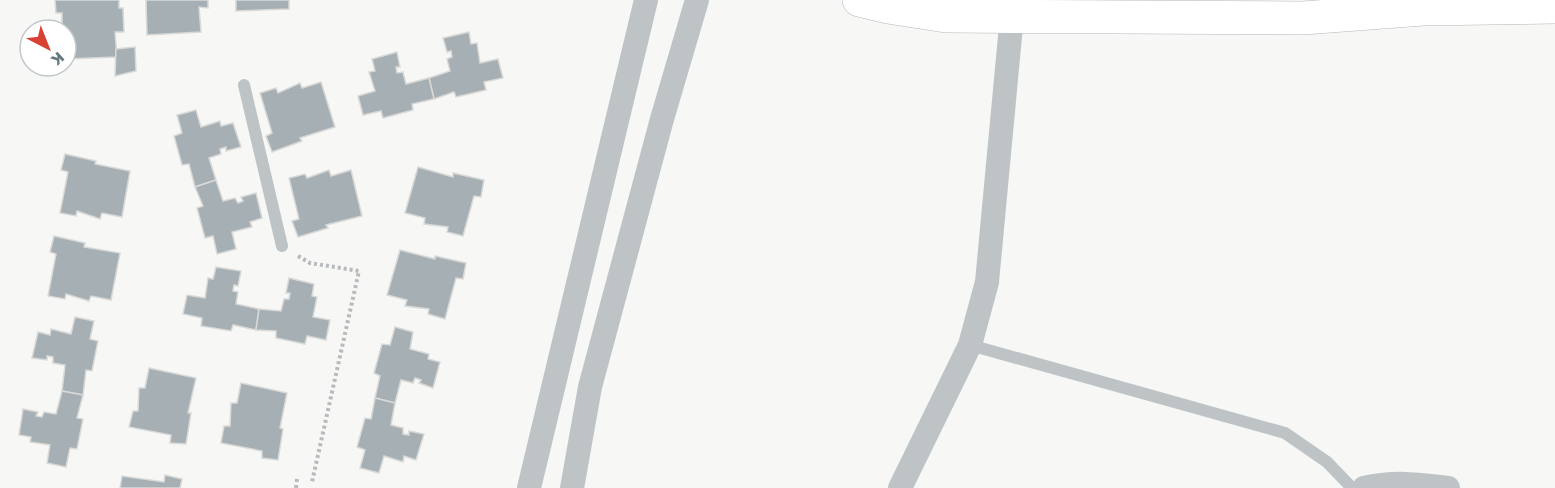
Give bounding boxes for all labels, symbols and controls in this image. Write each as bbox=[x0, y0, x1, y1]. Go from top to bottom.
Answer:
north arrow bbox=[18, 18, 78, 78]
text: K bbox=[47, 48, 68, 70]

